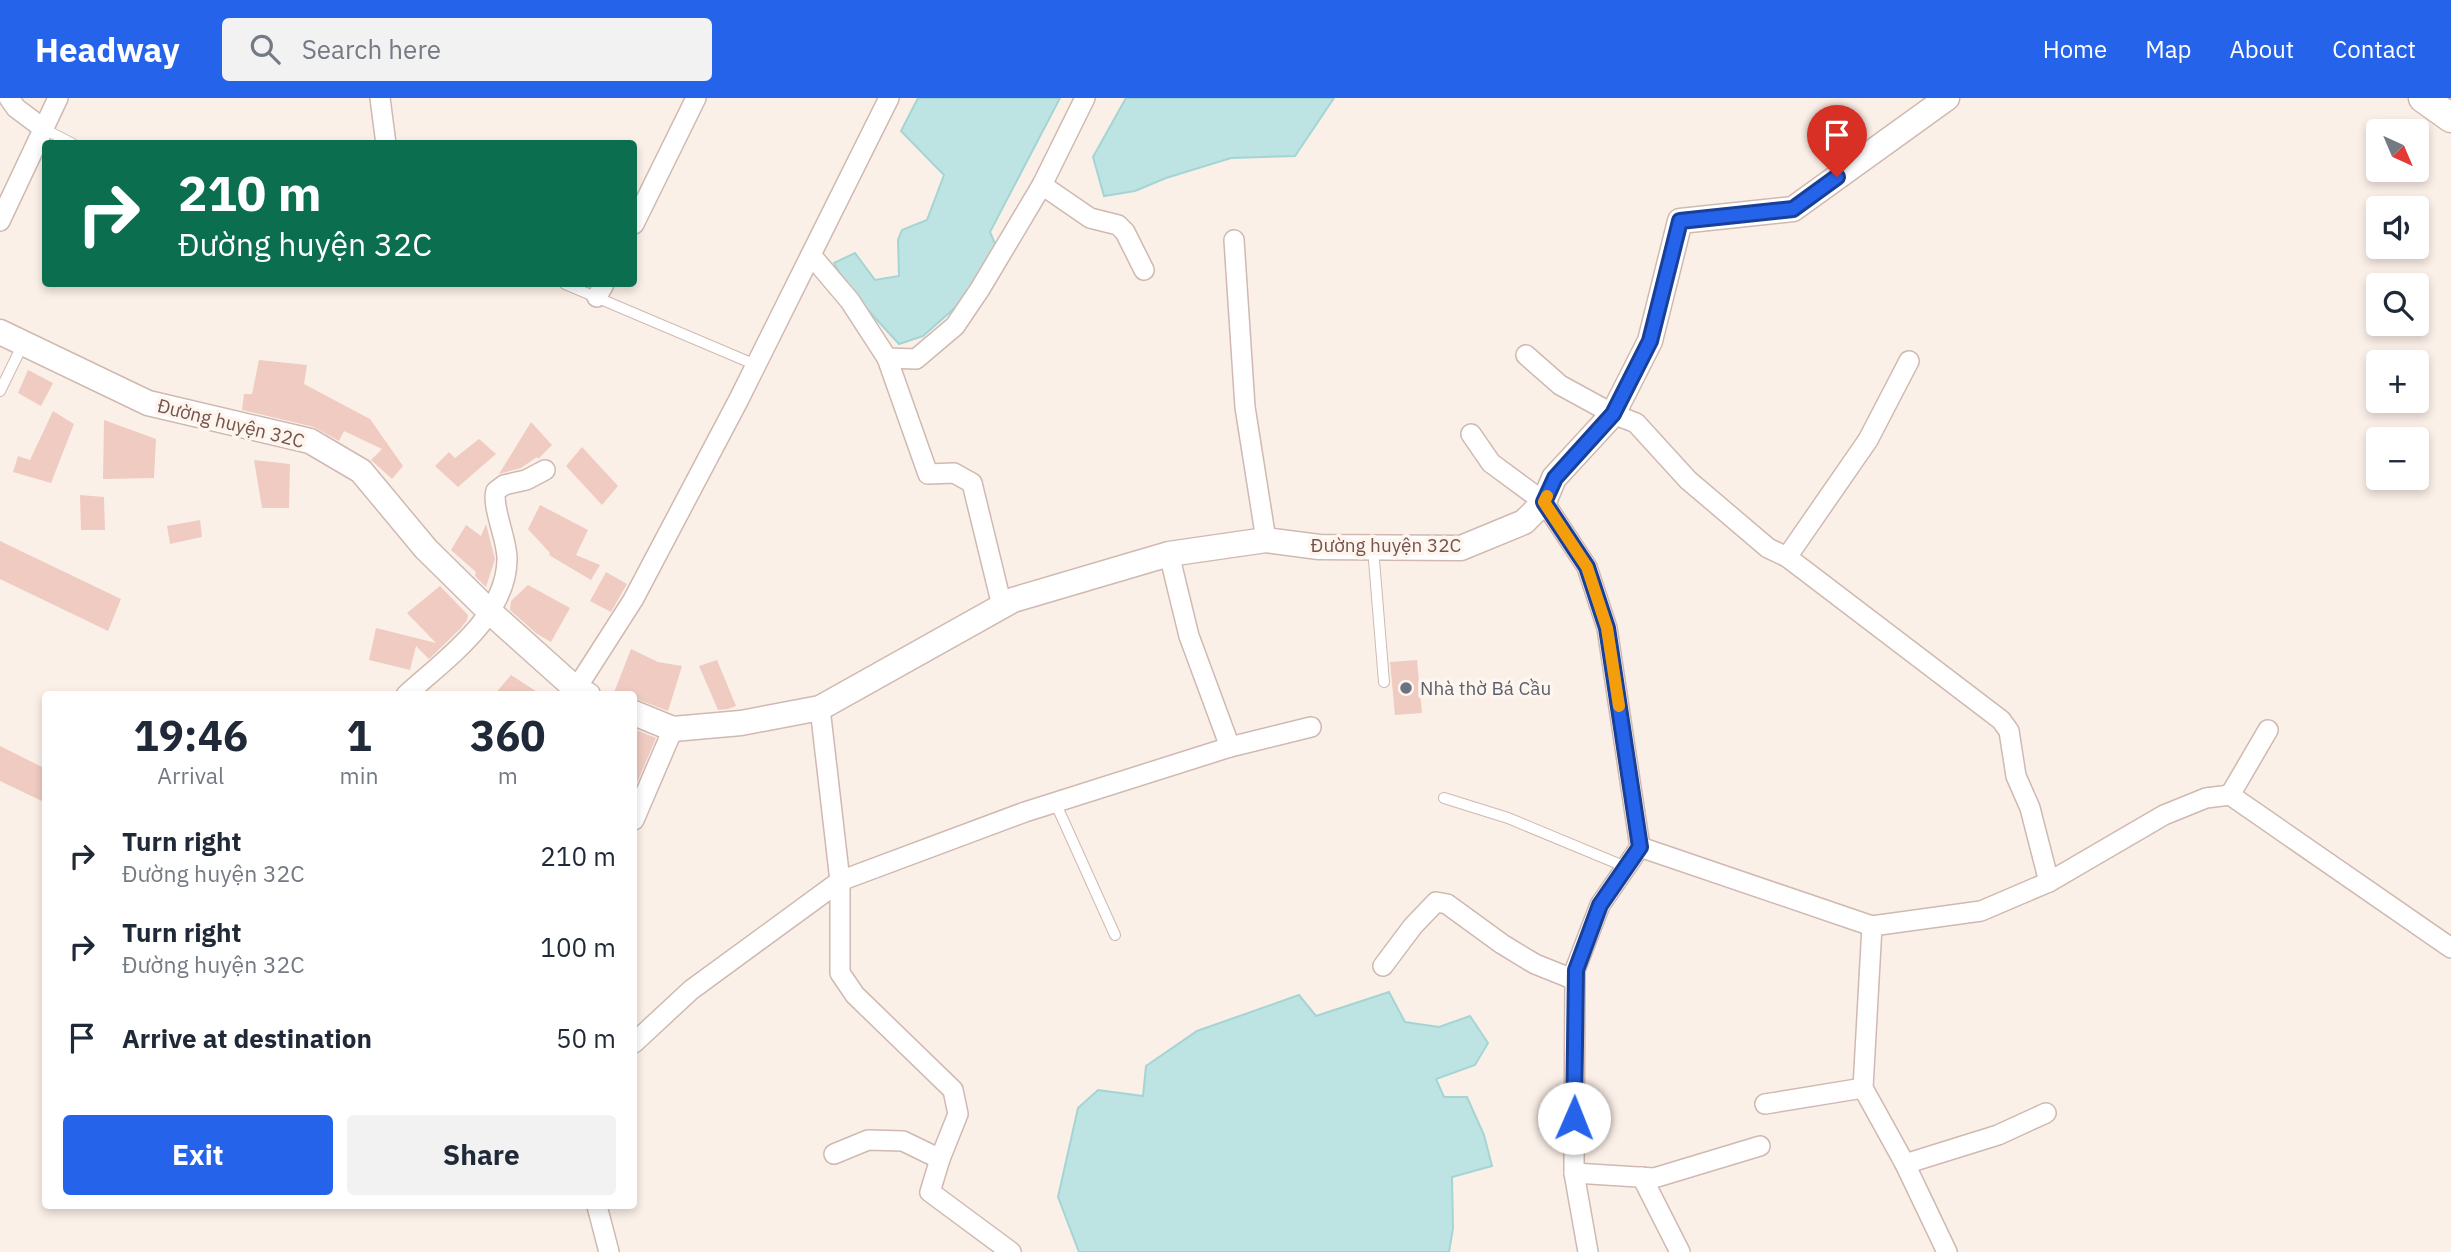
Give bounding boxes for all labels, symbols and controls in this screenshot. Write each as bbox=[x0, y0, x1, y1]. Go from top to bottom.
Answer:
search box bbox=[222, 18, 712, 81]
text: Headway bbox=[35, 28, 180, 71]
icon: search bbox=[246, 30, 284, 68]
text: Search here bbox=[302, 32, 441, 66]
text: Home bbox=[2043, 33, 2107, 65]
text: Map bbox=[2145, 33, 2191, 65]
text: About bbox=[2229, 33, 2294, 65]
text: Contact bbox=[2332, 33, 2416, 65]
pin bbox=[1807, 105, 1867, 177]
icon: arrive bbox=[1818, 116, 1856, 154]
north arrow bbox=[2366, 119, 2429, 182]
map controls bbox=[2366, 119, 2429, 490]
text: 210 m bbox=[178, 161, 322, 224]
icon: right bbox=[63, 168, 154, 259]
button: sound bbox=[2366, 196, 2429, 259]
text: Đường huyện 32C bbox=[178, 223, 432, 265]
button: search bbox=[2366, 273, 2429, 336]
button: + bbox=[2366, 350, 2429, 413]
street label: Đường huyện 32C bbox=[155, 393, 307, 453]
button: − bbox=[2366, 427, 2429, 490]
street label: Đường huyện 32C bbox=[1311, 533, 1462, 557]
place label: Nhà thờ Bá Cầu bbox=[1420, 676, 1551, 700]
marker: Nhà thờ Bá Cầu bbox=[1398, 680, 1414, 696]
text: 19:46 bbox=[133, 708, 248, 763]
text: 1 bbox=[346, 708, 372, 763]
text: 360 bbox=[470, 708, 546, 763]
text: Arrival bbox=[157, 760, 224, 790]
text: min bbox=[340, 760, 378, 790]
text: m bbox=[498, 760, 518, 790]
text: Turn right bbox=[122, 824, 241, 858]
icon: right bbox=[63, 837, 101, 875]
text: 210 m bbox=[540, 839, 616, 873]
text: Đường huyện 32C bbox=[122, 858, 305, 888]
text: Turn right bbox=[122, 915, 241, 949]
icon: right bbox=[63, 928, 101, 966]
text: 100 m bbox=[540, 930, 616, 964]
text: Đường huyện 32C bbox=[122, 949, 305, 979]
icon: arrive bbox=[63, 1019, 101, 1057]
text: Arrive at destination bbox=[122, 1021, 372, 1055]
text: 50 m bbox=[556, 1021, 616, 1055]
position arrow bbox=[1537, 1081, 1611, 1155]
button: Exit bbox=[63, 1115, 333, 1195]
button: Share bbox=[347, 1115, 616, 1195]

